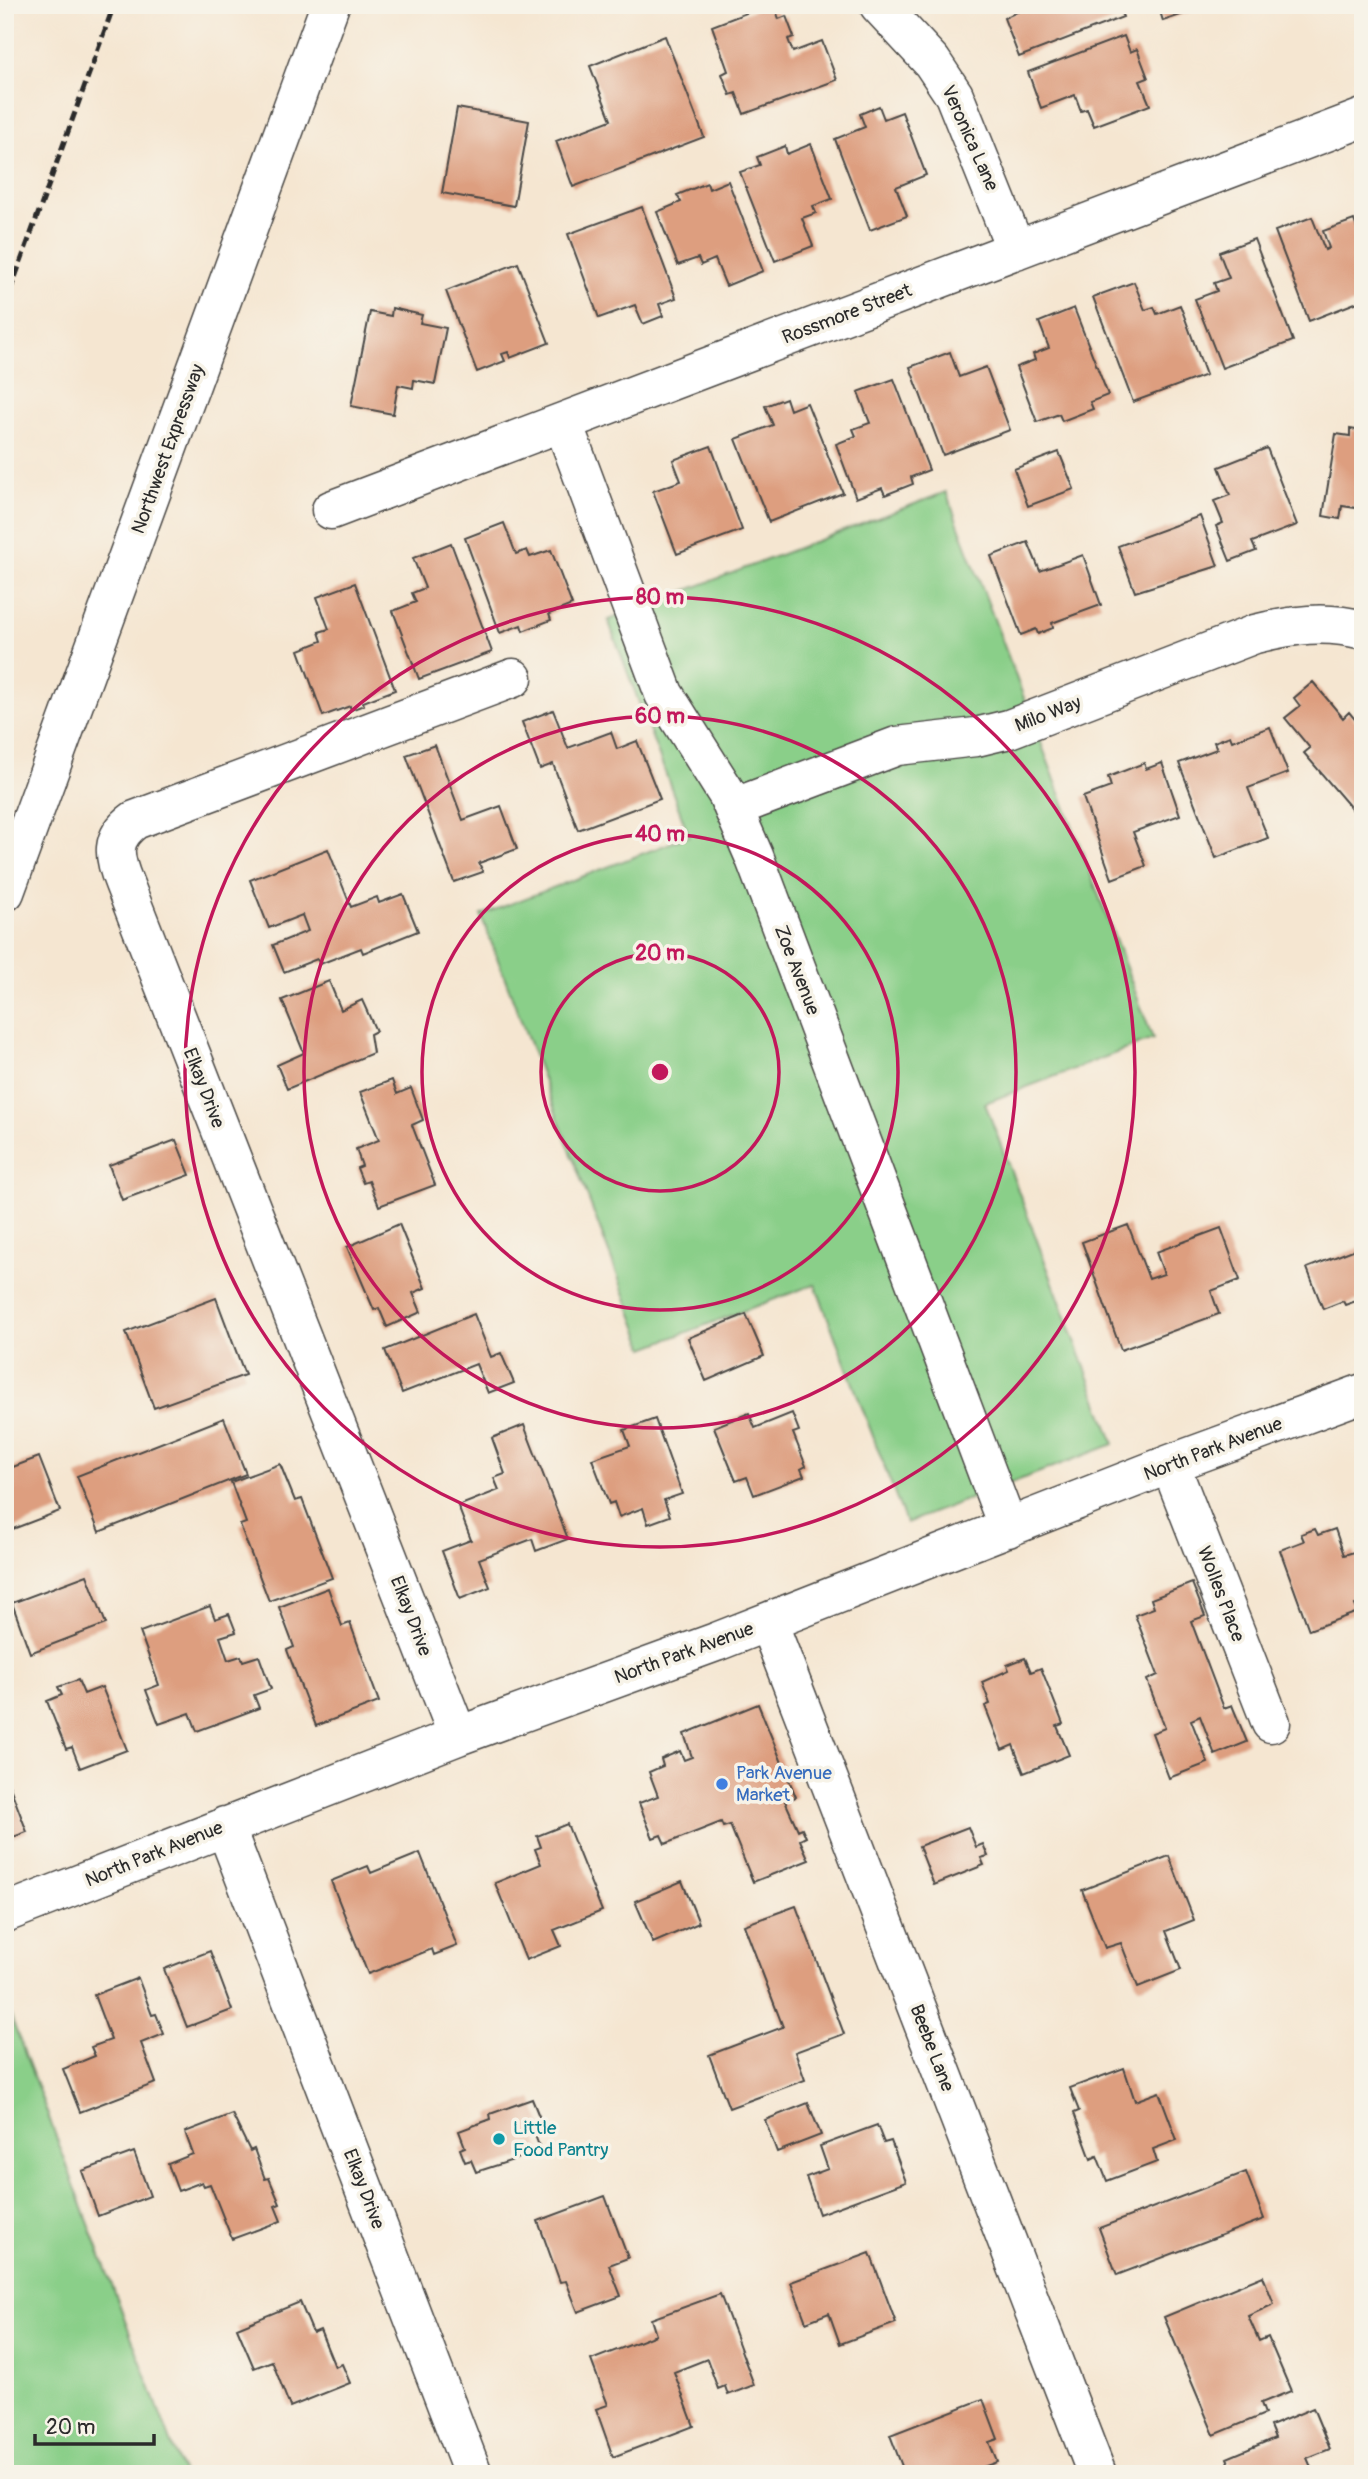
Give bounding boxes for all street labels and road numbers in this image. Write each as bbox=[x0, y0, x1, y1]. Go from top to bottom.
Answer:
street label: Veronica Lane bbox=[936, 81, 1004, 195]
street label: Rossmore Street bbox=[779, 278, 915, 350]
street label: Northwest Expressway bbox=[126, 361, 210, 537]
street label: Milo Way bbox=[1011, 690, 1085, 738]
street label: Zoe Avenue bbox=[769, 922, 825, 1019]
street label: Elkay Drive bbox=[178, 1045, 230, 1132]
street label: North Park Avenue bbox=[1140, 1411, 1286, 1486]
street label: Wolles Place bbox=[1192, 1543, 1250, 1646]
street label: Elkay Drive bbox=[385, 1573, 437, 1660]
street label: North Park Avenue bbox=[611, 1616, 757, 1689]
street label: North Park Avenue bbox=[82, 1815, 227, 1893]
street label: Beebe Lane bbox=[904, 2001, 960, 2096]
street label: Elkay Drive bbox=[338, 2146, 390, 2233]

